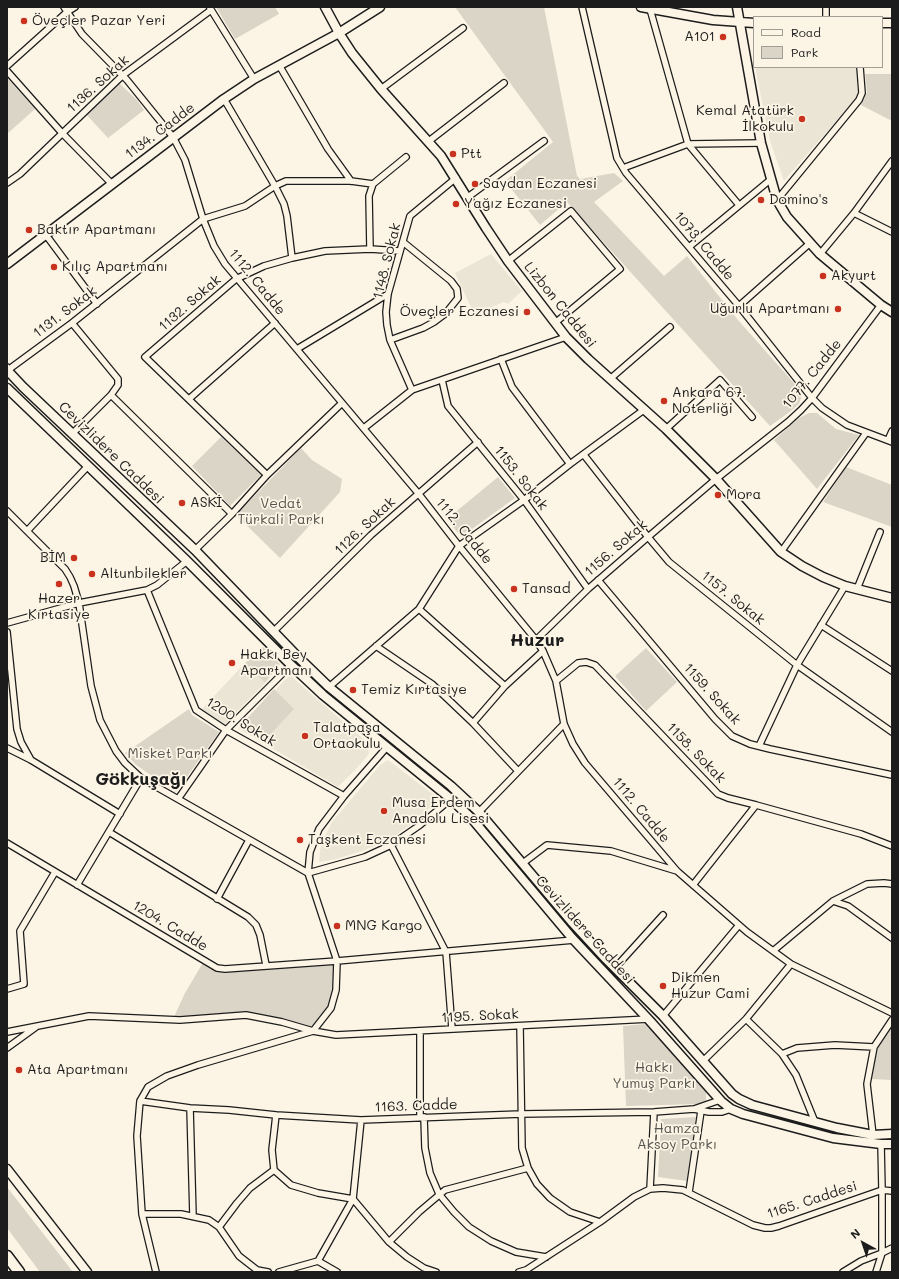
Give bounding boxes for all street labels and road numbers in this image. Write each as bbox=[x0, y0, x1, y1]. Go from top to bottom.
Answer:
street label: 1136. Sokak bbox=[64, 52, 132, 116]
street label: 1134. Cadde bbox=[122, 99, 198, 163]
street label: 1073. Cadde bbox=[670, 208, 738, 284]
street label: 1148. Sokak bbox=[369, 221, 405, 301]
street label: 1112. Cadde bbox=[225, 245, 289, 319]
street label: Lizbon Caddesi bbox=[520, 259, 600, 351]
street label: 1132. Sokak bbox=[155, 271, 225, 335]
street label: 1131. Sokak bbox=[30, 283, 100, 341]
street label: 1077. Cadde bbox=[779, 336, 845, 412]
street label: Cevizlidere Caddesi bbox=[55, 398, 167, 508]
street label: 1153. Sokak bbox=[491, 442, 551, 514]
street label: 1126. Sokak bbox=[331, 494, 399, 558]
street label: 1112. Cadde bbox=[432, 494, 496, 568]
street label: 1156. Sokak bbox=[581, 516, 651, 580]
street label: 1157. Sokak bbox=[698, 567, 768, 629]
street label: 1159. Sokak bbox=[680, 660, 744, 728]
street label: 1200. Sokak bbox=[203, 694, 279, 750]
street label: 1158. Sokak bbox=[663, 719, 729, 787]
street label: 1112. Cadde bbox=[609, 774, 673, 846]
street label: Cevizlidere Caddesi bbox=[532, 872, 638, 988]
street label: 1204. Cadde bbox=[129, 897, 211, 955]
street label: 1195. Sokak bbox=[441, 1006, 519, 1026]
street label: 1163. Cadde bbox=[374, 1096, 458, 1116]
street label: 1165. Caddesi bbox=[765, 1177, 859, 1223]

